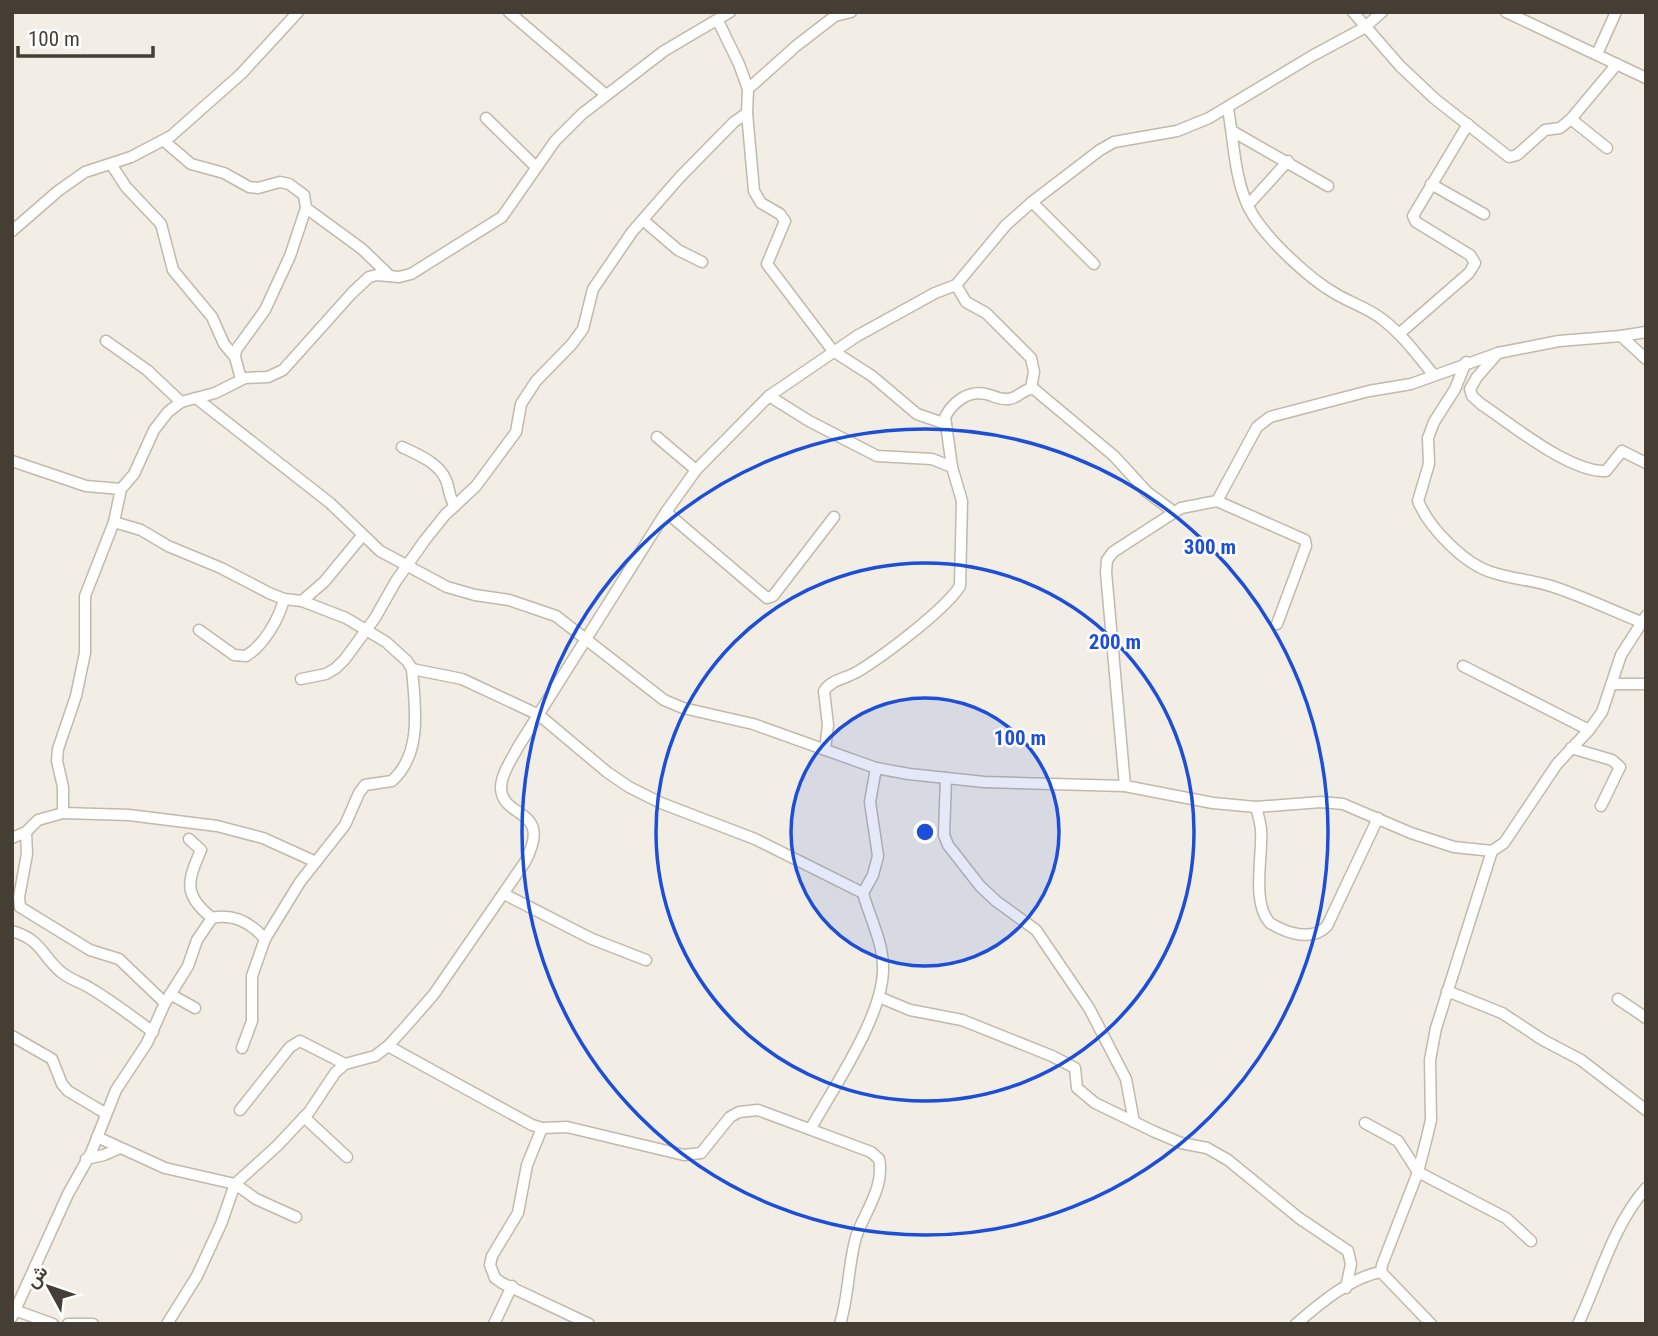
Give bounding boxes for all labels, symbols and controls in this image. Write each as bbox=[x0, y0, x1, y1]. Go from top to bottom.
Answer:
scale bar bbox=[18, 14, 152, 58]
text: 100 m bbox=[28, 27, 80, 51]
text: 300 m bbox=[1184, 535, 1236, 559]
text: 200 m bbox=[1089, 630, 1141, 654]
text: 100 m bbox=[994, 726, 1046, 750]
centre of rings bbox=[913, 820, 937, 844]
north arrow bbox=[14, 1252, 84, 1322]
text: ش bbox=[20, 1260, 53, 1293]

